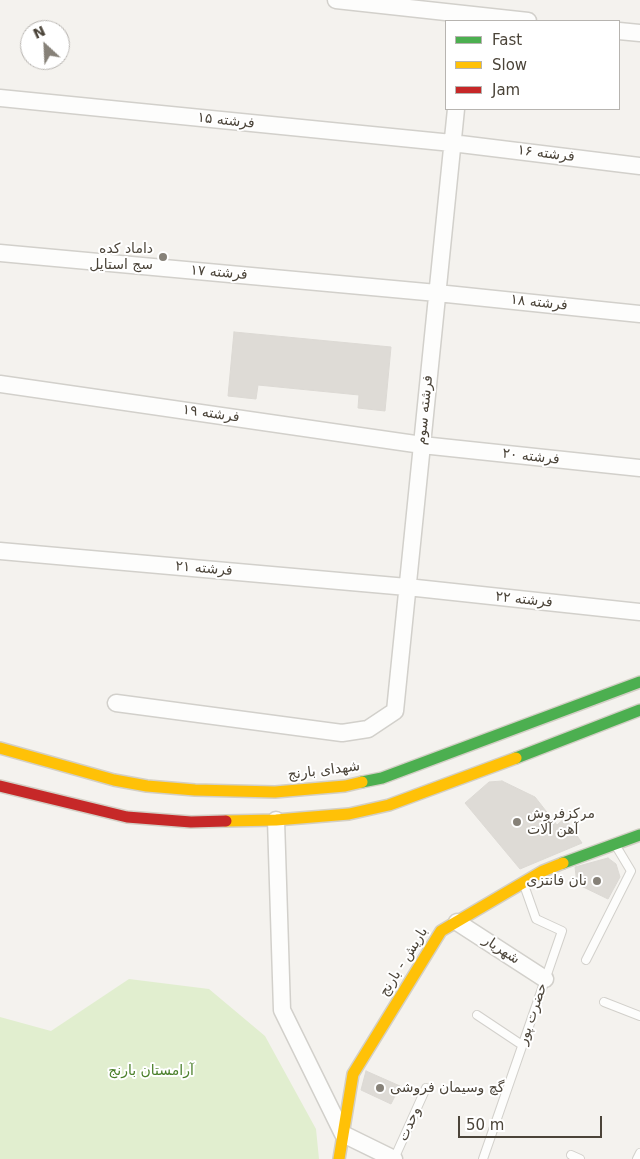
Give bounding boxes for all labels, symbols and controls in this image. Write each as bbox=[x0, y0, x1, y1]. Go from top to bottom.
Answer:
north arrow bbox=[20, 20, 70, 70]
legend bbox=[445, 20, 620, 110]
text: N bbox=[30, 23, 48, 42]
text: Fast bbox=[492, 31, 522, 49]
text: Slow bbox=[492, 56, 527, 74]
text: Jam bbox=[492, 81, 520, 99]
street label: ۱۵ فرشته bbox=[197, 110, 255, 132]
street label: ۱۶ فرشته bbox=[517, 142, 575, 166]
place label: داماد کده سج استایل bbox=[89, 241, 153, 274]
marker: داماد کده سج استایل bbox=[157, 251, 169, 263]
street label: ۱۷ فرشته bbox=[190, 262, 248, 284]
street label: ۱۸ فرشته bbox=[510, 292, 568, 314]
street label: فرشته سوم bbox=[413, 374, 437, 446]
street label: ۱۹ فرشته bbox=[181, 402, 241, 426]
street label: ۲۰ فرشته bbox=[502, 446, 560, 468]
street label: ۲۱ فرشته bbox=[175, 558, 233, 580]
street label: ۲۲ فرشته bbox=[495, 589, 553, 611]
street label: شهدای بارنج bbox=[287, 758, 361, 784]
place label: مرکزفروش آهن آلات bbox=[527, 806, 595, 839]
marker: مرکزفروش آهن آلات bbox=[511, 816, 523, 828]
place label: نان فانتزی bbox=[526, 873, 587, 889]
marker: نان فانتزی bbox=[591, 875, 603, 887]
street label: باریش - بارنج bbox=[376, 924, 432, 1000]
street label: شهریار bbox=[479, 932, 523, 968]
street label: حضرت پور bbox=[515, 981, 551, 1047]
park label: آرامستان بارنج bbox=[108, 1063, 194, 1079]
place label: گچ وسیمان فروشی bbox=[390, 1080, 505, 1096]
marker: گچ وسیمان فروشی bbox=[374, 1082, 386, 1094]
street label: وحدت bbox=[395, 1104, 425, 1144]
scale bar bbox=[460, 1106, 604, 1138]
text: 50 m bbox=[466, 1116, 504, 1134]

